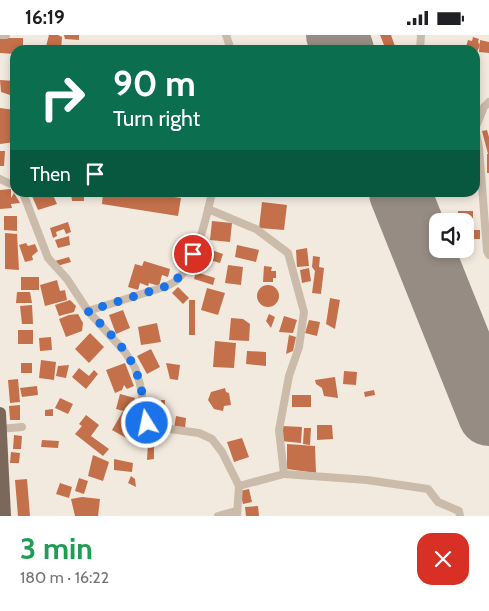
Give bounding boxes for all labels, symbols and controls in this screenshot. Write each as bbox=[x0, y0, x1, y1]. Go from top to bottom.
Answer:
text: 16:19 bbox=[25, 6, 65, 29]
text: 90 m bbox=[113, 62, 196, 105]
icon: right bbox=[30, 65, 95, 130]
text: Turn right bbox=[113, 105, 200, 132]
icon: arrive bbox=[81, 160, 109, 188]
text: Then bbox=[30, 163, 71, 186]
map controls bbox=[429, 213, 474, 258]
button: sound bbox=[429, 213, 474, 258]
pin bbox=[172, 233, 214, 275]
icon: arrive bbox=[179, 240, 207, 268]
position arrow bbox=[120, 396, 172, 448]
text: 3 min bbox=[20, 530, 93, 567]
button: close bbox=[417, 533, 469, 585]
text: 180 m · 16:22 bbox=[20, 568, 109, 587]

